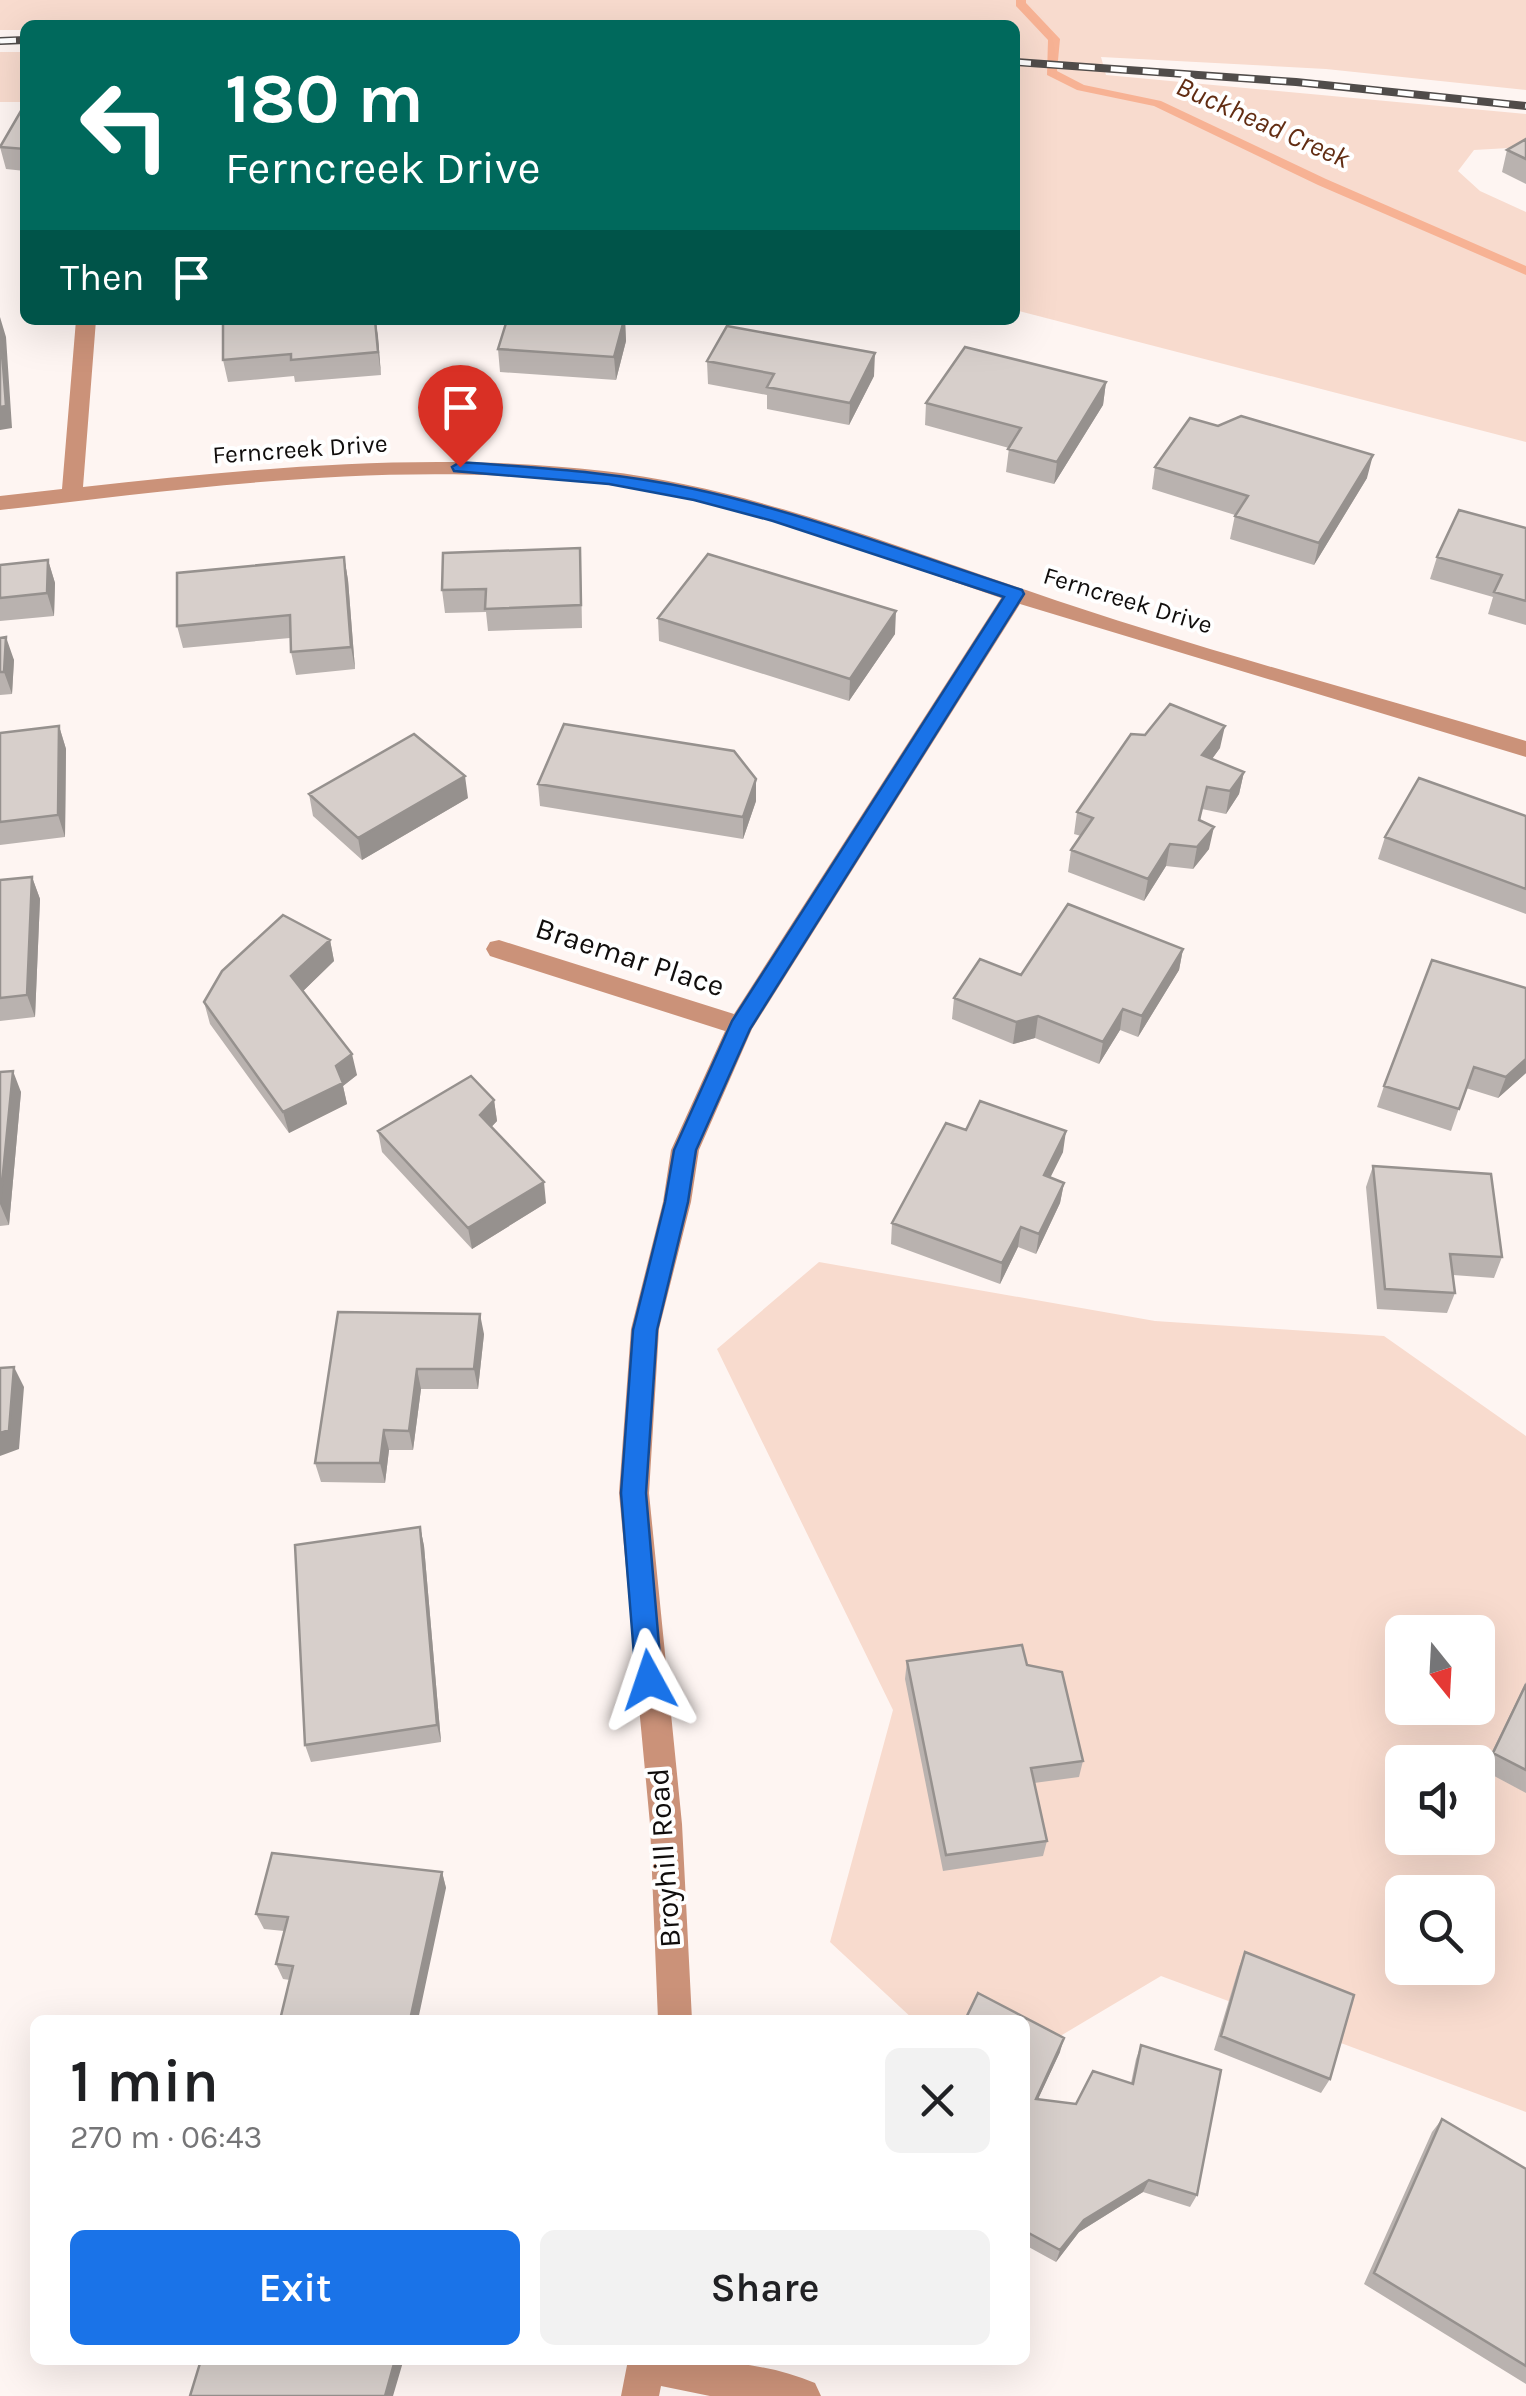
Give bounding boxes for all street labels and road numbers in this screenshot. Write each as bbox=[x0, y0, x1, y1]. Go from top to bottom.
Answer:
street label: Ferncreek Drive bbox=[212, 428, 388, 470]
street label: Ferncreek Drive bbox=[1040, 560, 1216, 640]
street label: Braemar Place bbox=[531, 910, 729, 1004]
street label: Broyhill Road bbox=[640, 1767, 688, 1949]

